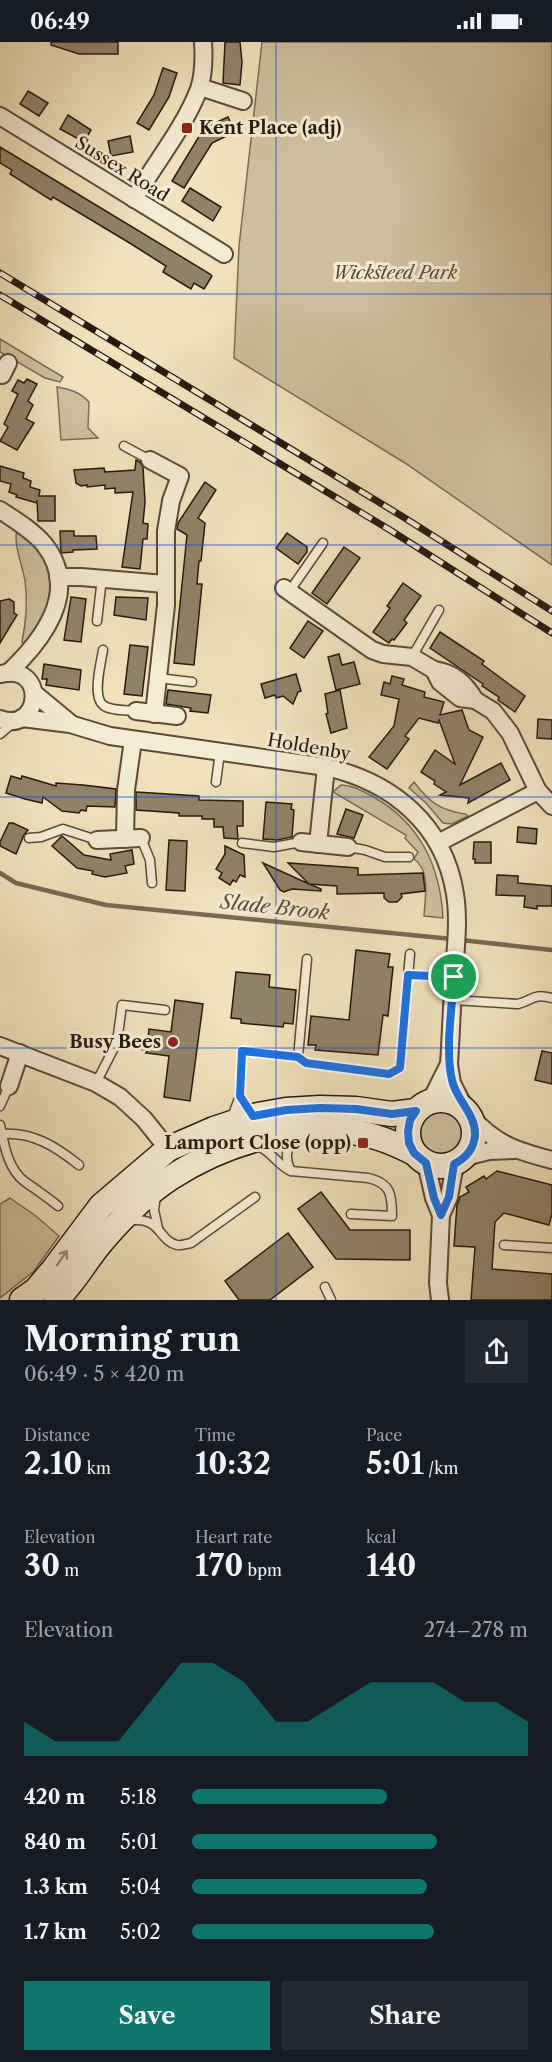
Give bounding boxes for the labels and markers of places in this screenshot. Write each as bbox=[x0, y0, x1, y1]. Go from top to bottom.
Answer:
place label: Kent Place (adj) bbox=[199, 117, 341, 139]
marker: Kent Place (adj) bbox=[180, 121, 194, 135]
pin bbox=[428, 951, 479, 1002]
place label: Busy Bees bbox=[69, 1031, 161, 1053]
marker: Busy Bees bbox=[166, 1035, 180, 1049]
place label: Lamport Close (opp) bbox=[164, 1132, 351, 1154]
marker: Lamport Close (opp) bbox=[356, 1136, 370, 1150]

